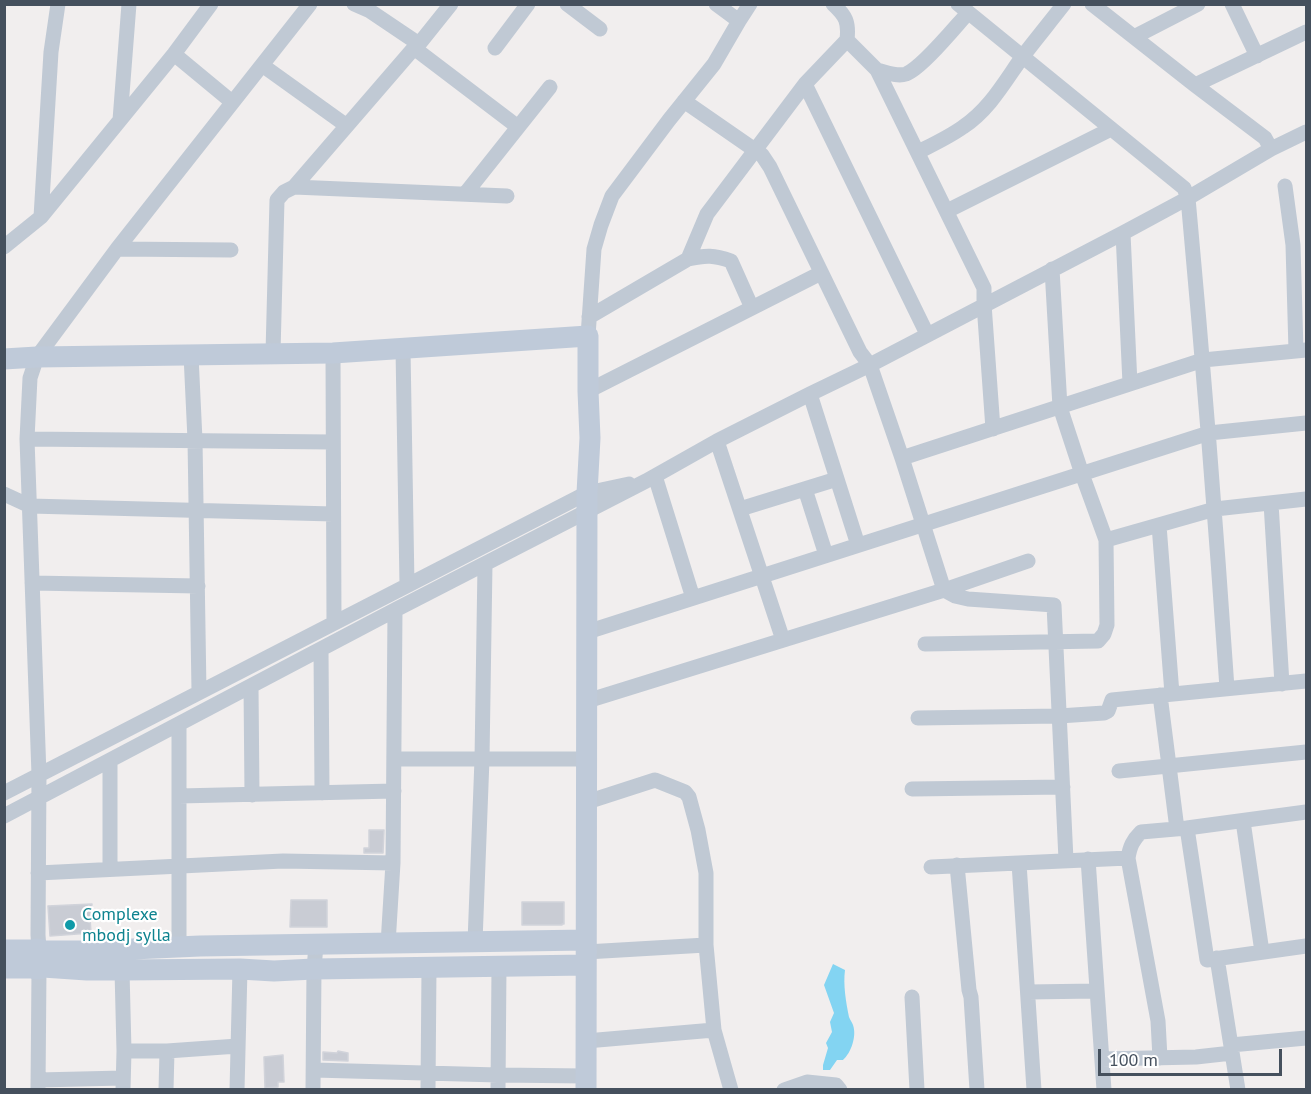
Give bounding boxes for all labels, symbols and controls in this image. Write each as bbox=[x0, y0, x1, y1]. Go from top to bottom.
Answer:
place label: Complexe mbodj sylla bbox=[82, 904, 171, 946]
marker: Complexe mbodj sylla bbox=[63, 918, 77, 932]
scale bar bbox=[1101, 1037, 1286, 1075]
text: 100 m bbox=[1109, 1048, 1158, 1071]

